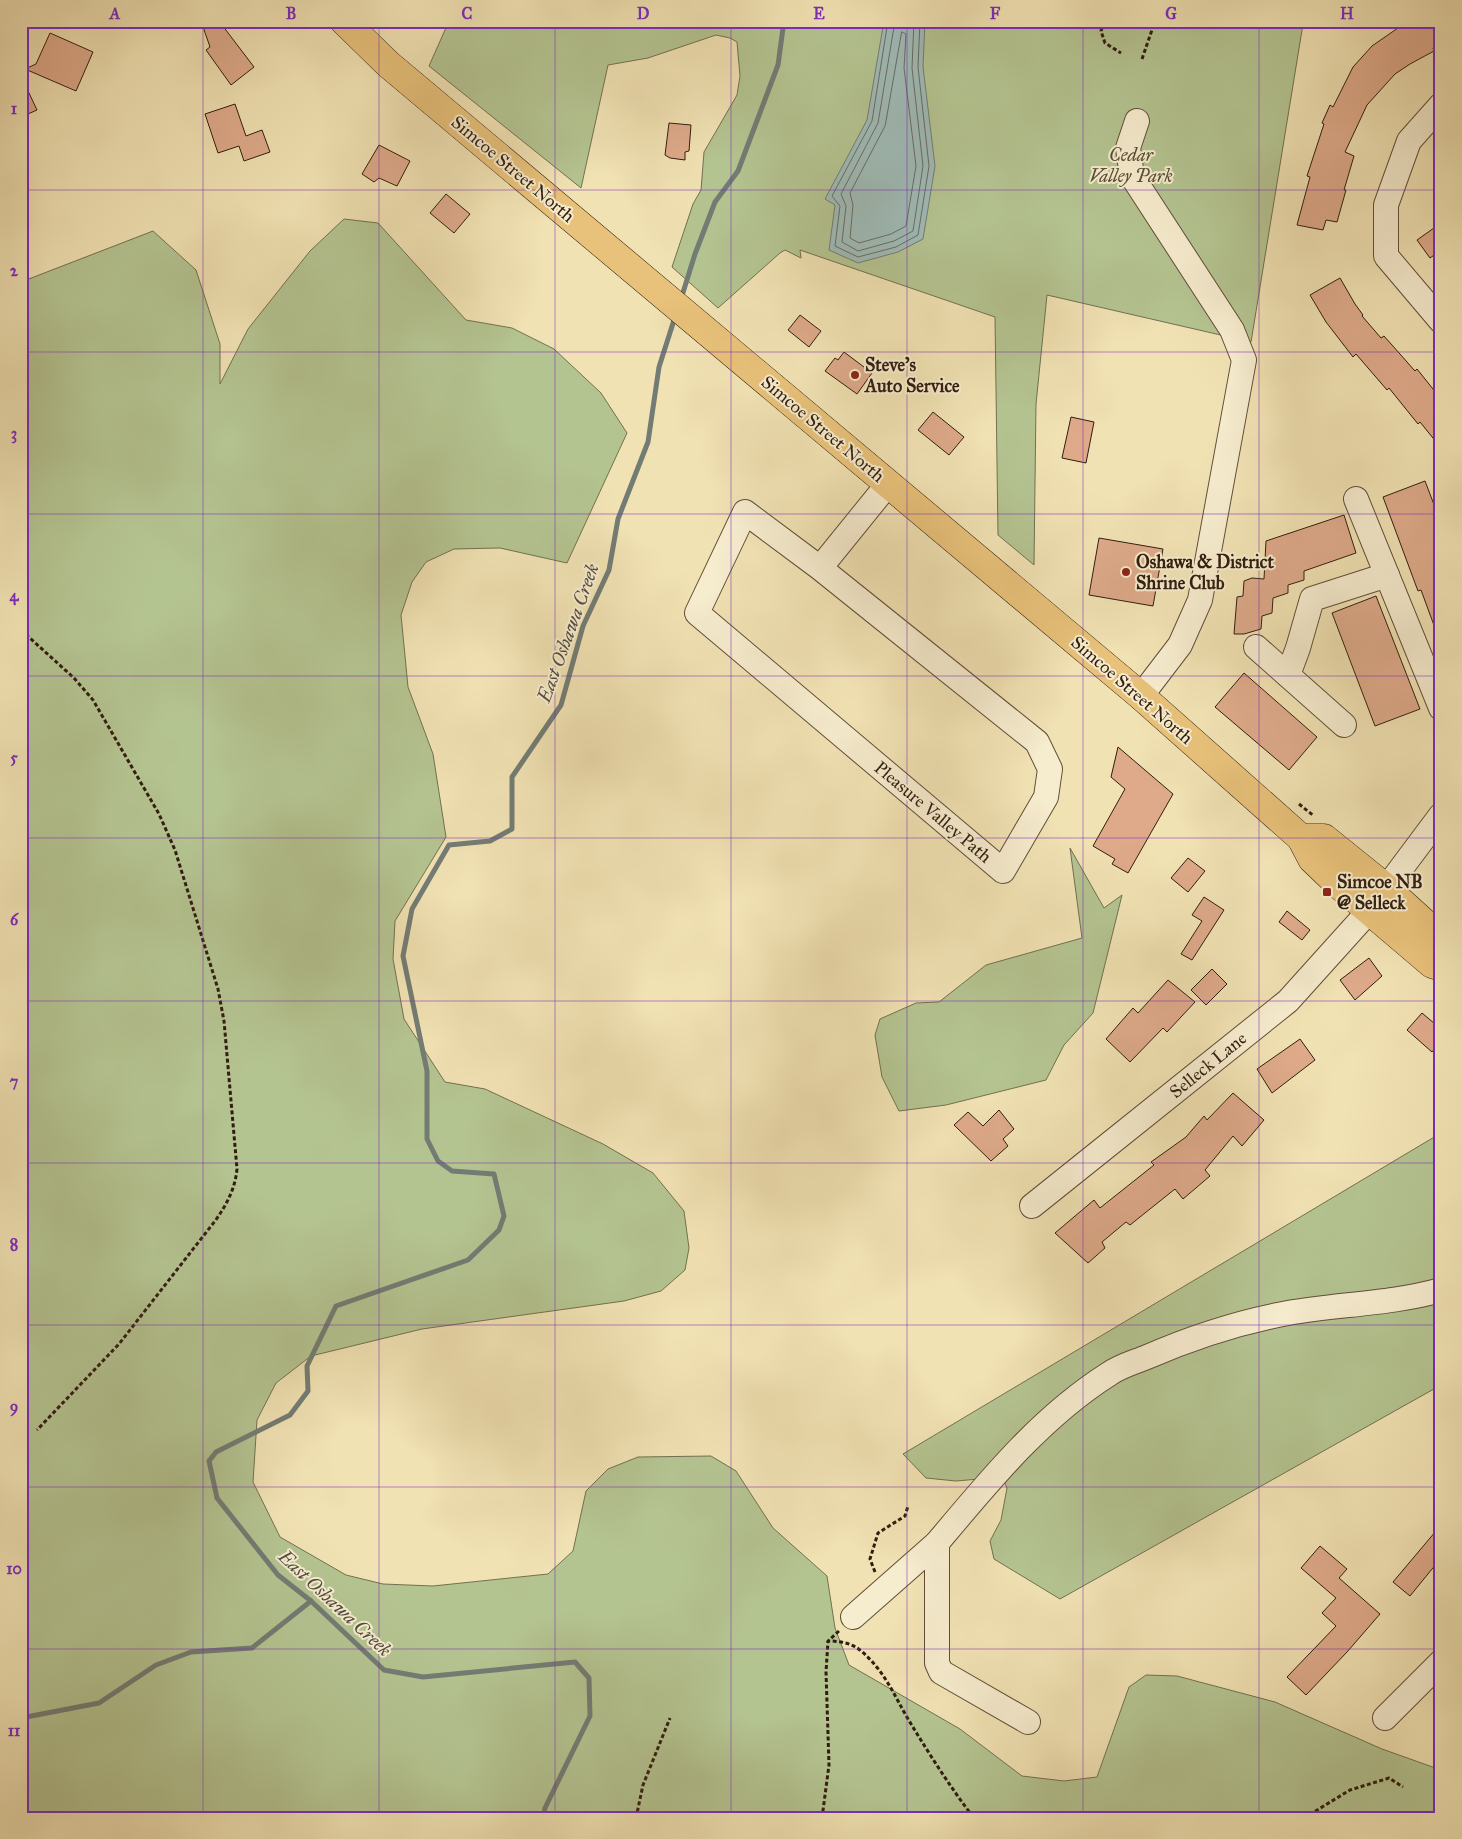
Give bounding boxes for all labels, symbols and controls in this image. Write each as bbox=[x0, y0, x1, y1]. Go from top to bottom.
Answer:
text: A bbox=[109, 4, 121, 23]
text: B bbox=[286, 4, 296, 23]
text: C bbox=[462, 4, 473, 23]
text: D bbox=[637, 4, 650, 23]
text: E bbox=[813, 4, 825, 23]
text: F bbox=[990, 4, 1001, 23]
text: G bbox=[1165, 4, 1177, 23]
text: H bbox=[1340, 4, 1354, 23]
text: 1 bbox=[11, 99, 18, 118]
street label: Simcoe Street North bbox=[447, 111, 579, 227]
park label: Cedar Valley Park bbox=[1090, 144, 1172, 187]
text: 2 bbox=[10, 261, 19, 280]
place label: Steve's Auto Service bbox=[864, 354, 960, 397]
marker: Steve's Auto Service bbox=[849, 369, 861, 381]
street label: Simcoe Street North bbox=[757, 371, 889, 487]
text: 3 bbox=[11, 424, 17, 444]
place label: Oshawa & District Shrine Club bbox=[1136, 551, 1274, 594]
water label: East Oshawa Creek bbox=[532, 560, 604, 707]
marker: Oshawa & District Shrine Club bbox=[1120, 566, 1132, 578]
text: 4 bbox=[10, 586, 20, 606]
street label: Simcoe Street North bbox=[1067, 631, 1197, 749]
text: 5 bbox=[10, 748, 18, 767]
street label: Pleasure Valley Path bbox=[870, 757, 996, 867]
place label: Simcoe NB @ Selleck bbox=[1337, 871, 1423, 914]
marker: Simcoe NB @ Selleck bbox=[1321, 886, 1333, 898]
text: 6 bbox=[10, 910, 19, 929]
street label: Selleck Lane bbox=[1165, 1027, 1251, 1103]
text: 7 bbox=[10, 1072, 19, 1091]
text: 8 bbox=[10, 1235, 18, 1254]
text: 9 bbox=[10, 1397, 18, 1417]
water label: East Oshawa Creek bbox=[273, 1544, 397, 1662]
text: 10 bbox=[6, 1559, 22, 1578]
text: 11 bbox=[8, 1721, 21, 1740]

